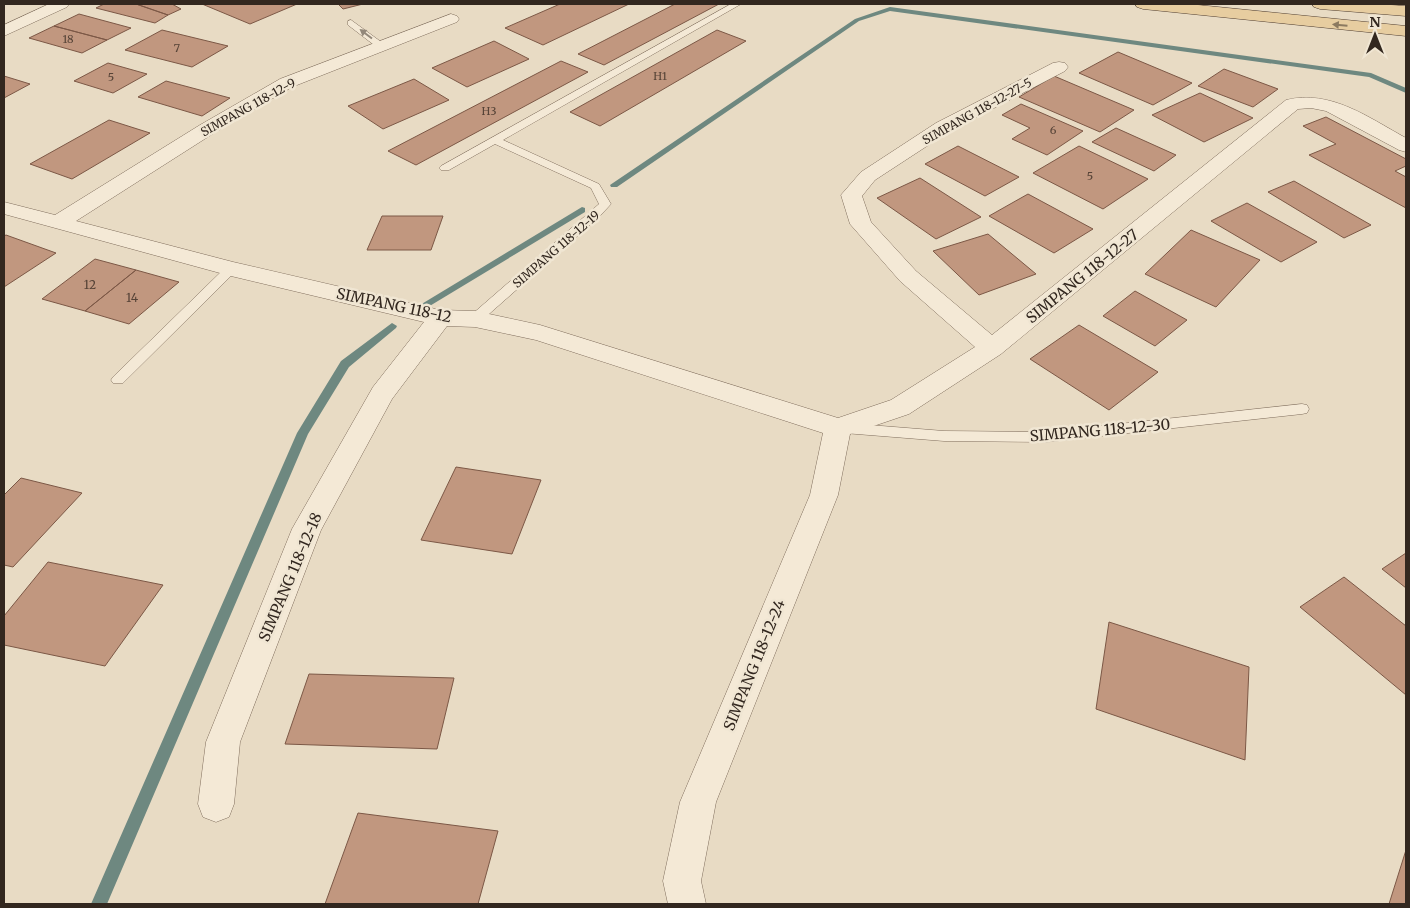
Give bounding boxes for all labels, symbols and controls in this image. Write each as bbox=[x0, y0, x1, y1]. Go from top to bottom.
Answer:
north arrow bbox=[1350, 10, 1400, 60]
text: N bbox=[1369, 13, 1381, 31]
one-way arrow bbox=[1332, 21, 1348, 29]
one-way arrow bbox=[360, 29, 373, 40]
house number: 18 bbox=[62, 32, 74, 46]
house number: 7 bbox=[174, 41, 180, 55]
house number: H1 bbox=[653, 69, 667, 83]
house number: 5 bbox=[108, 70, 114, 84]
street label: SIMPANG 118-12-9 bbox=[198, 75, 298, 139]
street label: SIMPANG 118-12-27-5 bbox=[920, 75, 1034, 147]
house number: H3 bbox=[481, 104, 497, 118]
house number: 6 bbox=[1050, 123, 1057, 137]
house number: 5 bbox=[1087, 169, 1093, 183]
street label: SIMPANG 118-12-19 bbox=[509, 207, 603, 291]
street label: SIMPANG 118-12-27 bbox=[1022, 225, 1142, 327]
house number: 12 bbox=[84, 277, 96, 292]
street label: SIMPANG 118-12 bbox=[335, 284, 453, 327]
house number: 14 bbox=[126, 290, 139, 305]
street label: SIMPANG 118-12-30 bbox=[1029, 414, 1171, 446]
street label: SIMPANG 118-12-18 bbox=[254, 510, 326, 644]
street label: SIMPANG 118-12-24 bbox=[719, 597, 789, 733]

